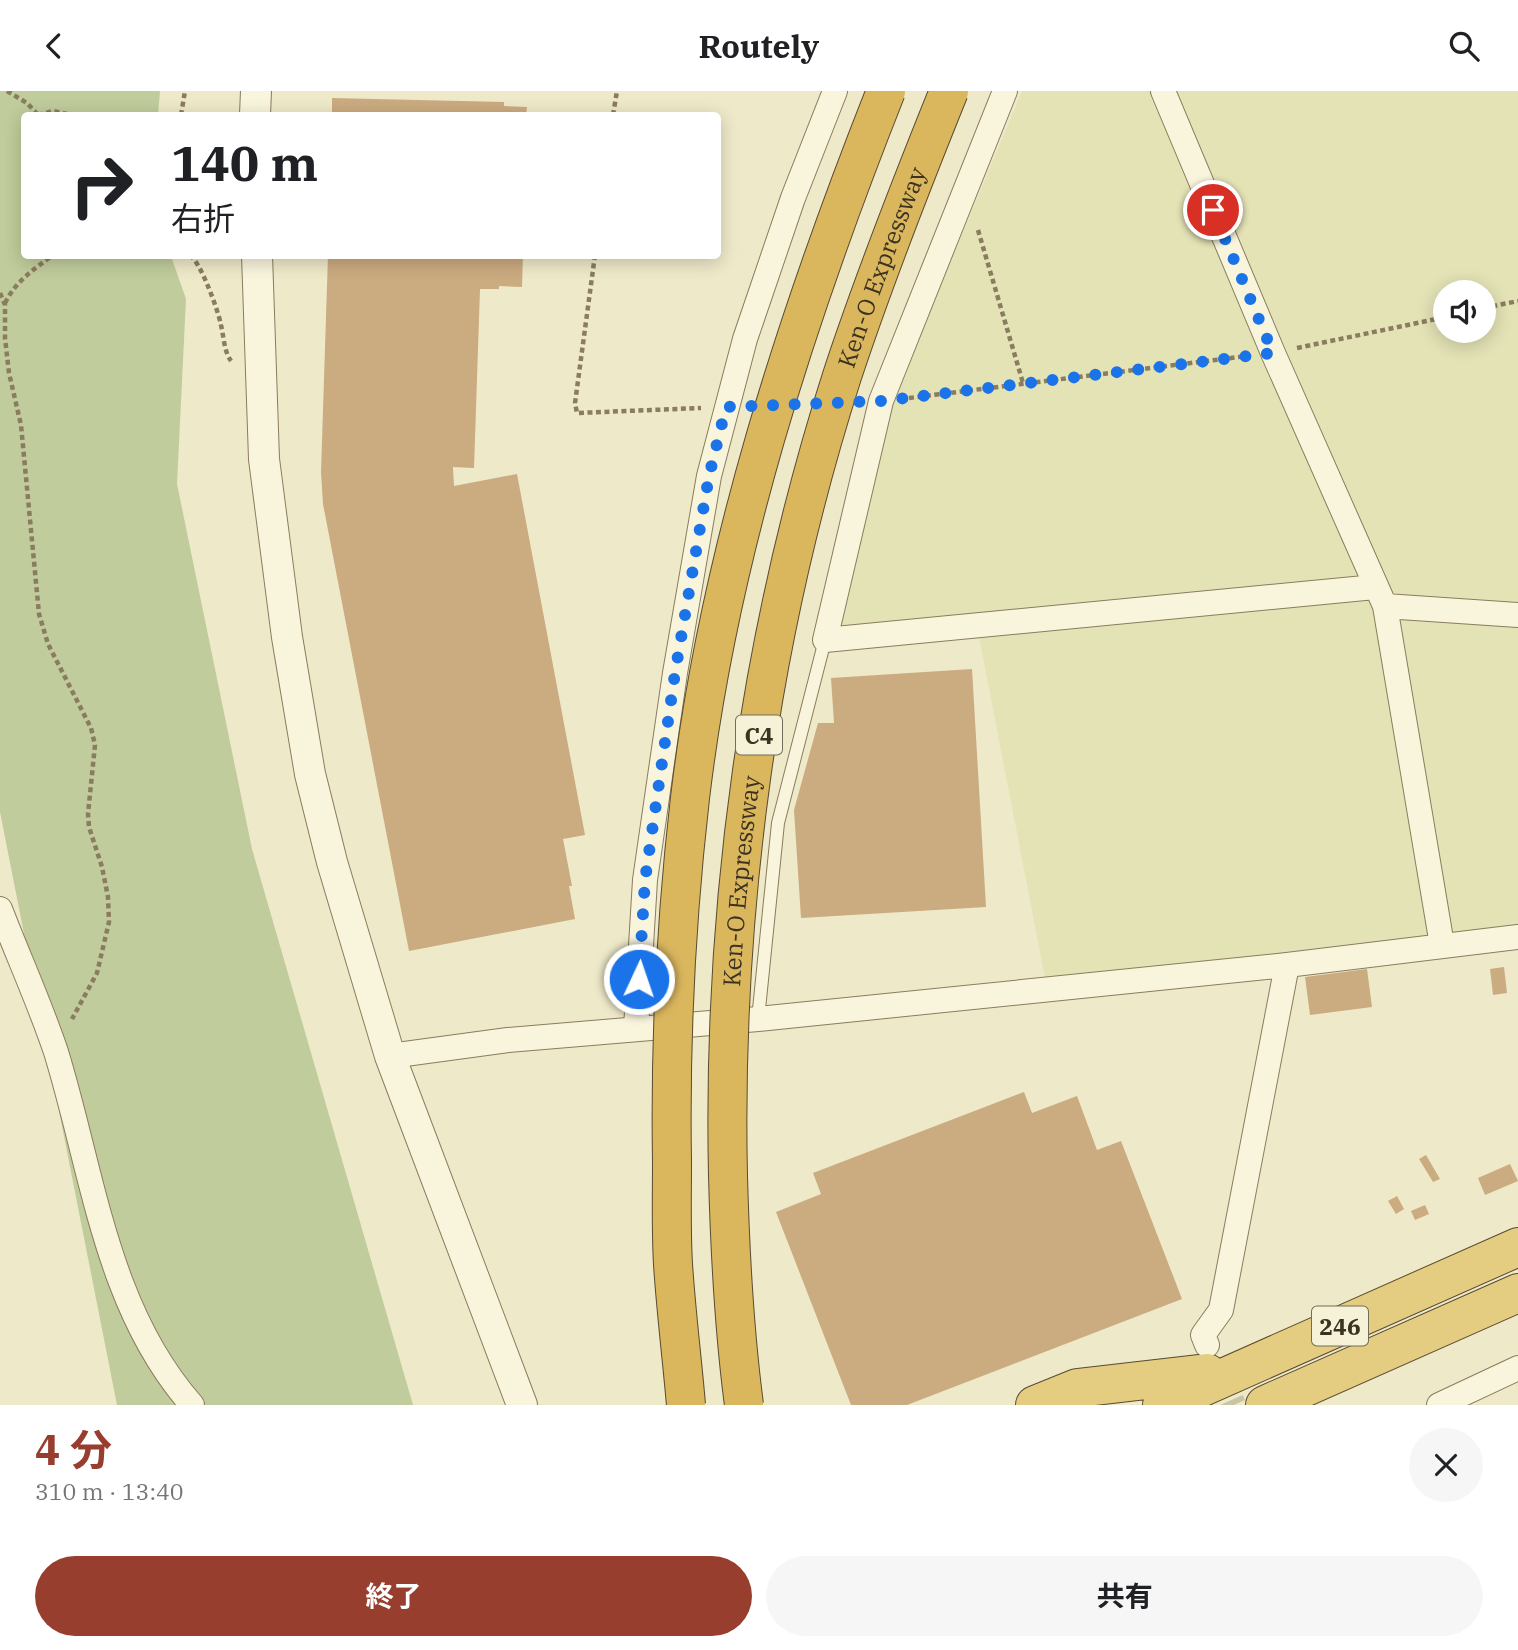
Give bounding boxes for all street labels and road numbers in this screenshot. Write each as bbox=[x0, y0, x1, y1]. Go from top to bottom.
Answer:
street label: Ken-O Expressway bbox=[830, 162, 933, 372]
road number: C4 bbox=[736, 715, 782, 755]
street label: Ken-O Expressway bbox=[715, 774, 767, 987]
road number: 246 bbox=[1312, 1307, 1368, 1345]

